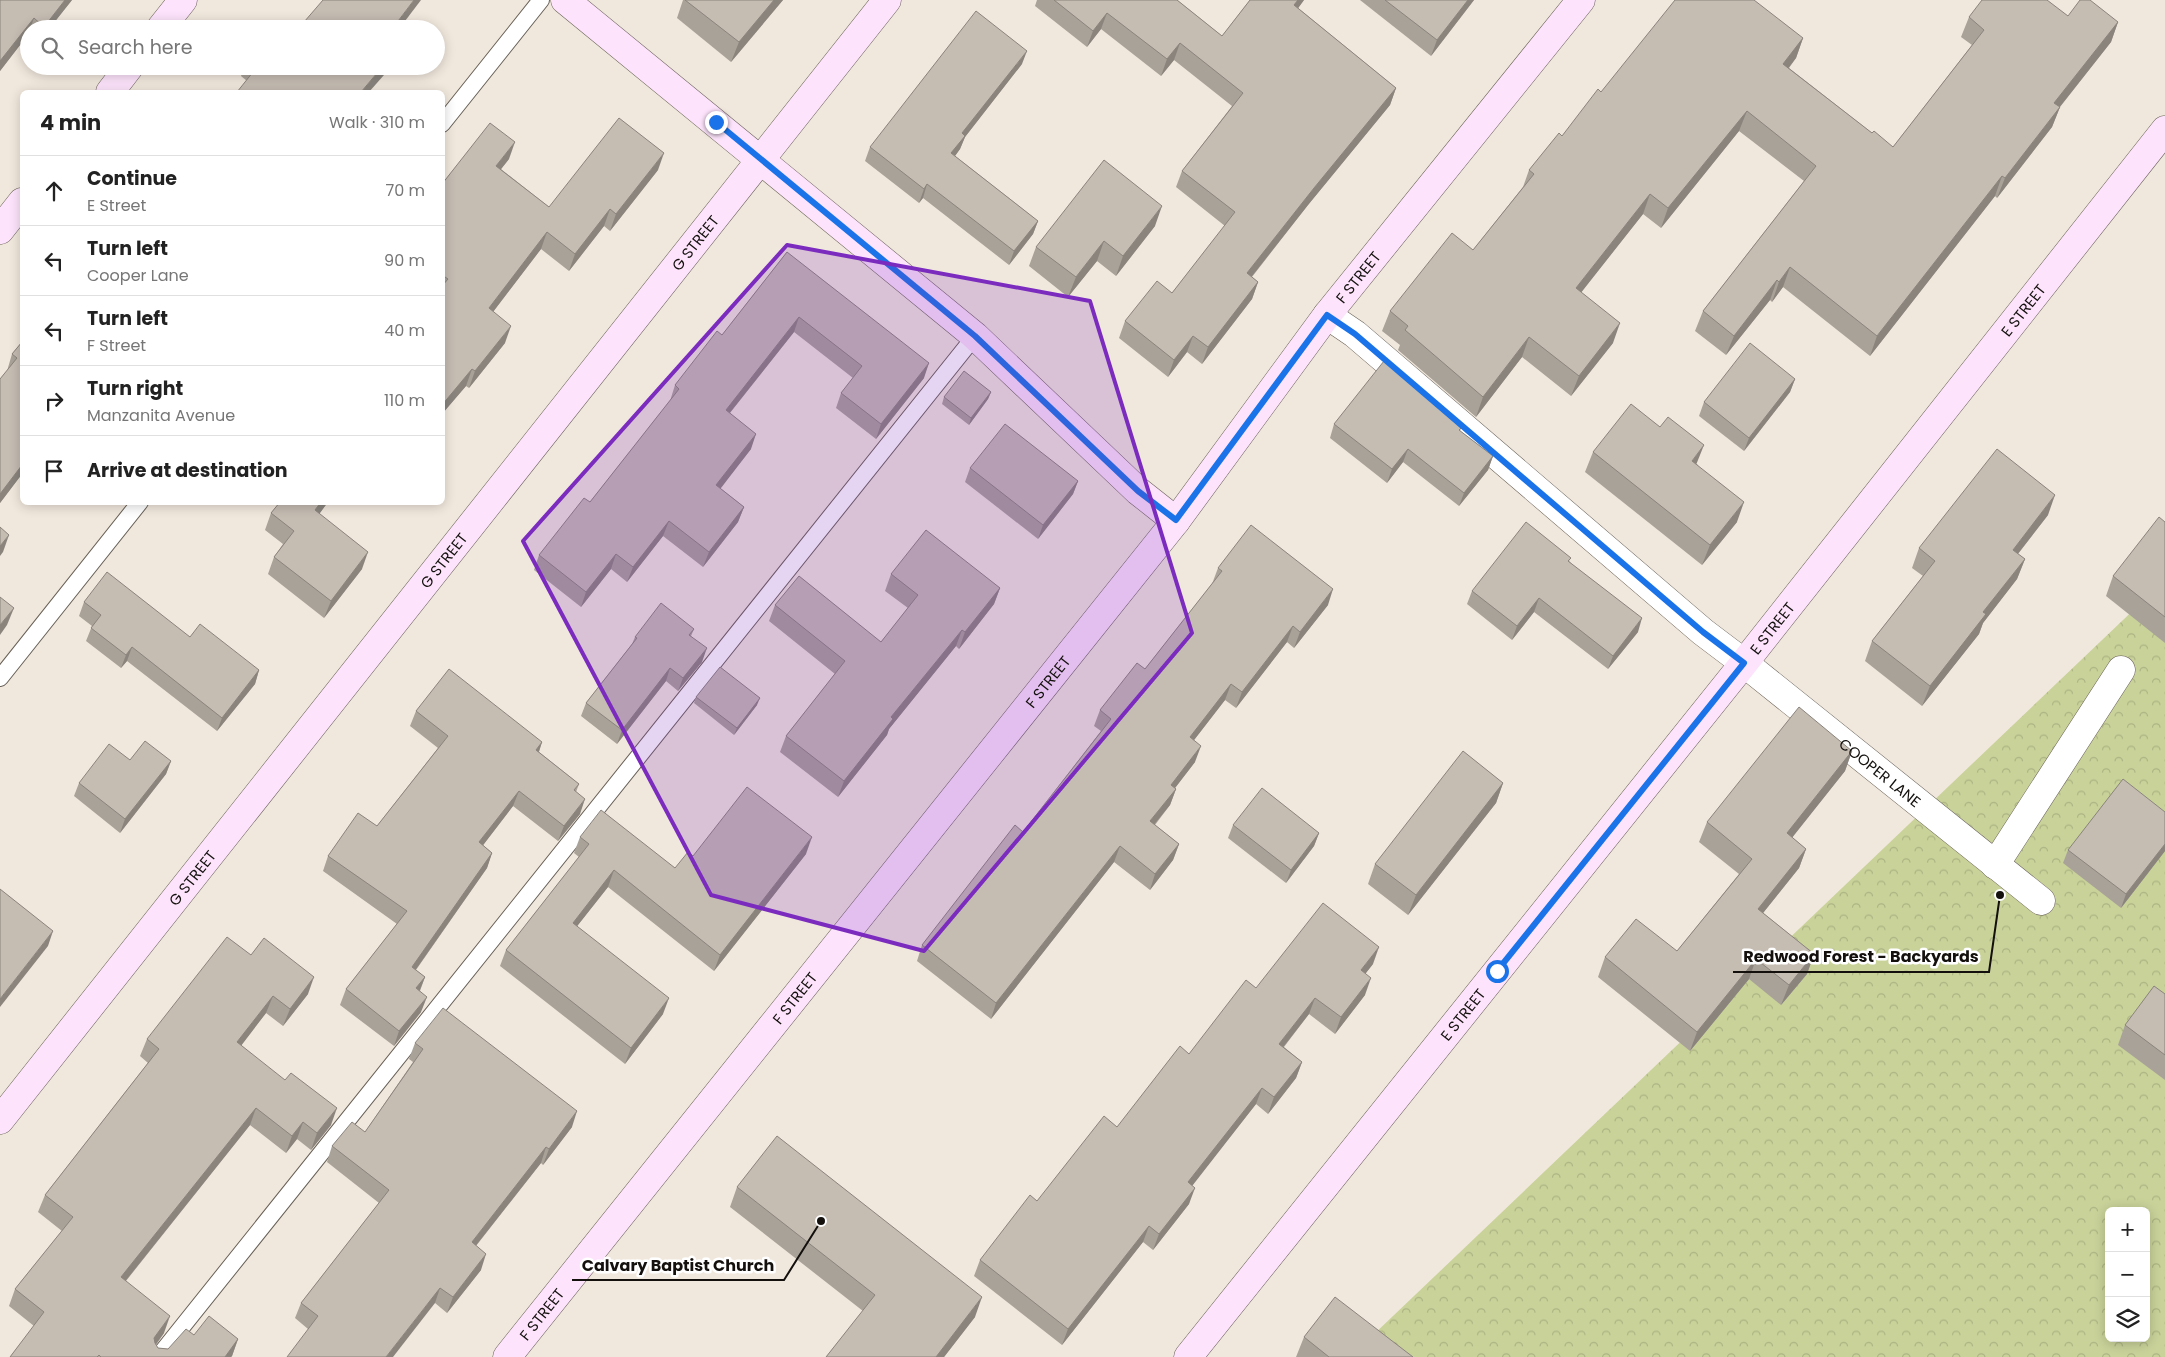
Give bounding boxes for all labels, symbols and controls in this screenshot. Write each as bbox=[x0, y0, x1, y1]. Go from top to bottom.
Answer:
search box bbox=[20, 20, 445, 75]
icon: search bbox=[38, 34, 66, 62]
text: Search here bbox=[78, 34, 192, 61]
text: 4 min bbox=[40, 108, 101, 137]
text: Walk · 310 m bbox=[329, 111, 425, 134]
route end bbox=[705, 111, 728, 134]
text: Continue bbox=[87, 165, 177, 192]
icon: ahead bbox=[40, 177, 68, 205]
text: 70 m bbox=[385, 179, 425, 202]
text: E Street bbox=[87, 194, 146, 217]
street label: G STREET bbox=[666, 211, 723, 275]
text: Turn left bbox=[87, 235, 168, 262]
icon: left bbox=[40, 247, 68, 275]
street label: F STREET bbox=[1330, 247, 1385, 307]
text: 90 m bbox=[384, 249, 425, 272]
text: Cooper Lane bbox=[87, 264, 189, 287]
street label: E STREET bbox=[1996, 280, 2050, 341]
text: Turn left bbox=[87, 305, 168, 332]
icon: left bbox=[40, 317, 68, 345]
text: 40 m bbox=[384, 319, 425, 342]
text: F Street bbox=[87, 334, 146, 357]
text: Turn right bbox=[87, 375, 183, 402]
icon: right bbox=[40, 387, 68, 415]
text: 110 m bbox=[384, 389, 425, 412]
text: Manzanita Avenue bbox=[87, 404, 235, 427]
icon: arrive bbox=[40, 457, 68, 485]
text: Arrive at destination bbox=[87, 457, 288, 484]
street label: G STREET bbox=[415, 528, 472, 592]
street label: E STREET bbox=[1744, 597, 1799, 658]
street label: F STREET bbox=[1020, 651, 1075, 712]
street label: COOPER LANE bbox=[1835, 733, 1926, 812]
street label: G STREET bbox=[163, 846, 220, 910]
callout: Redwood Forest - Backyards bbox=[1733, 941, 1989, 972]
text: Redwood Forest - Backyards bbox=[1743, 945, 1979, 968]
route start bbox=[1486, 960, 1509, 983]
street label: F STREET bbox=[767, 967, 822, 1028]
street label: E STREET bbox=[1435, 984, 1490, 1045]
map controls bbox=[2105, 1207, 2150, 1342]
button: + bbox=[2105, 1207, 2150, 1252]
callout: Calvary Baptist Church bbox=[572, 1249, 784, 1280]
button: − bbox=[2105, 1252, 2150, 1297]
text: Calvary Baptist Church bbox=[582, 1254, 774, 1277]
street label: F STREET bbox=[514, 1284, 569, 1344]
button: layers bbox=[2105, 1297, 2150, 1342]

